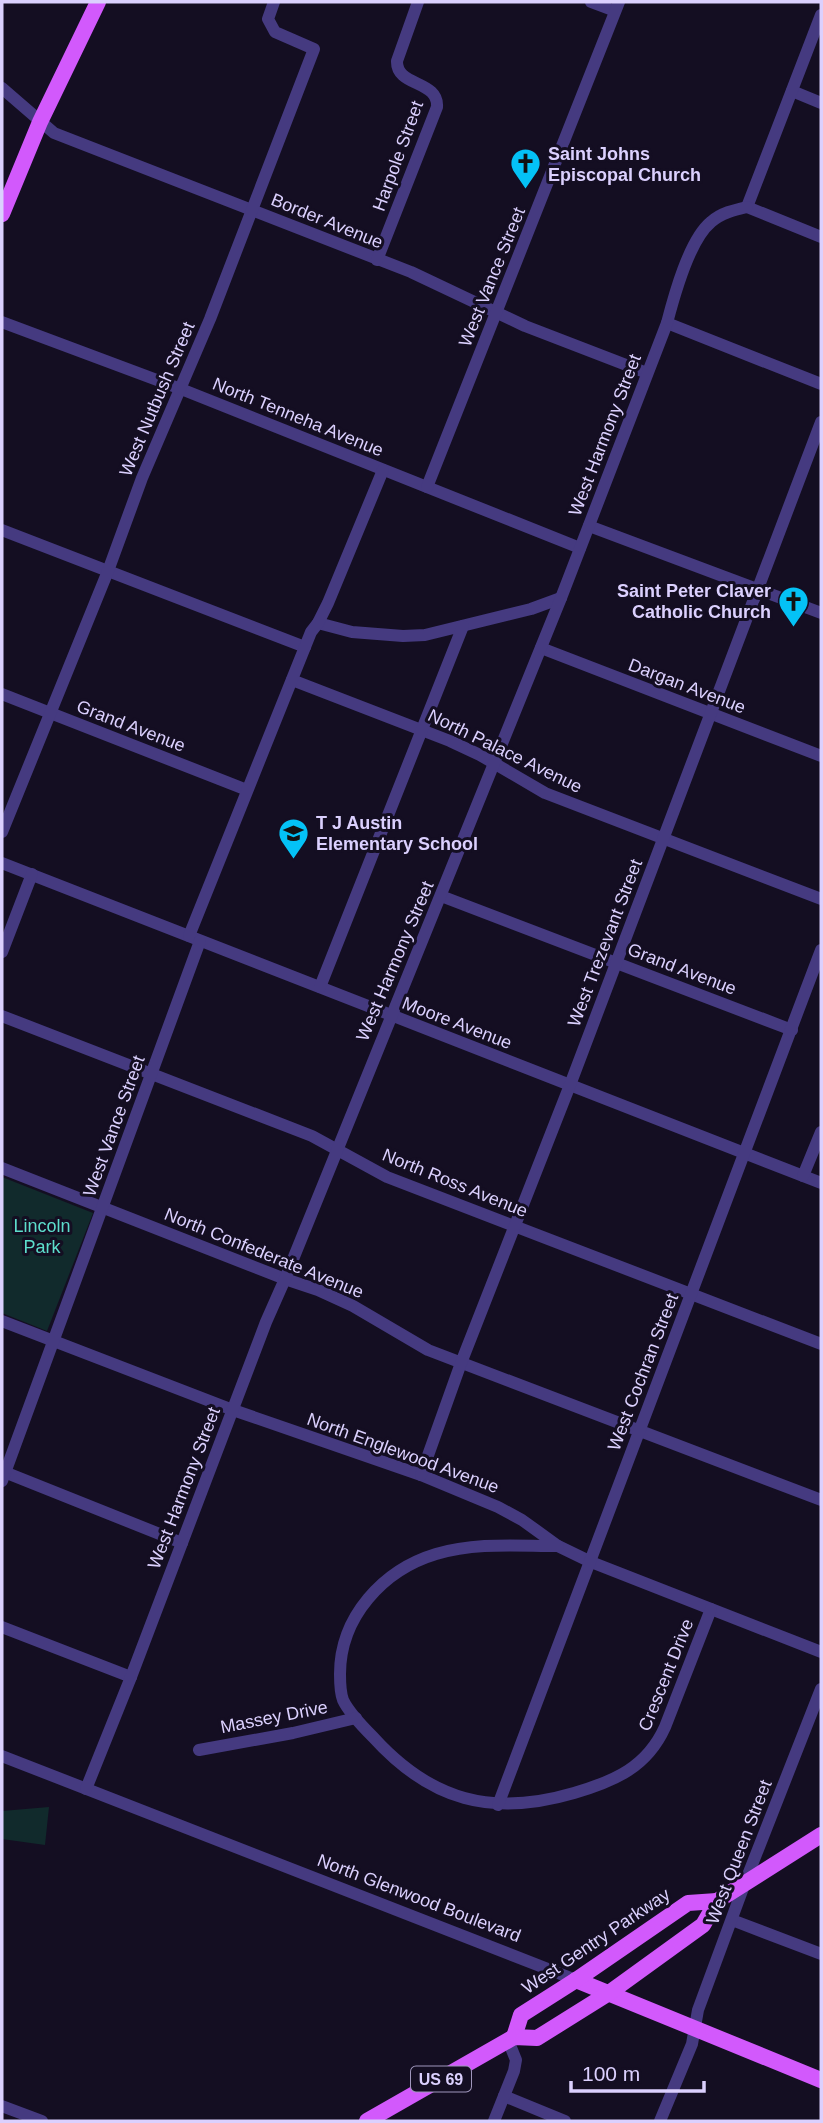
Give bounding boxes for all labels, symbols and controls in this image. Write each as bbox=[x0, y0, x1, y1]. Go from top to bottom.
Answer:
street label: Harpole Street bbox=[369, 98, 427, 214]
place label: Saint Johns Episcopal Church bbox=[548, 144, 701, 185]
church icon: Saint Johns Episcopal Church bbox=[508, 147, 542, 191]
street label: Border Avenue bbox=[268, 189, 386, 253]
street label: West Vance Street bbox=[455, 204, 529, 350]
street label: West Nutbush Street bbox=[115, 319, 199, 479]
street label: West Harmony Street bbox=[565, 351, 645, 519]
street label: North Tenneha Avenue bbox=[210, 374, 386, 460]
place label: Saint Peter Claver Catholic Church bbox=[617, 581, 771, 622]
church icon: Saint Peter Claver Catholic Church bbox=[777, 584, 811, 628]
street label: Dargan Avenue bbox=[626, 654, 748, 718]
street label: Grand Avenue bbox=[74, 696, 188, 756]
street label: North Palace Avenue bbox=[425, 705, 585, 797]
place label: T J Austin Elementary School bbox=[316, 813, 478, 854]
school or university icon: T J Austin Elementary School bbox=[276, 816, 310, 860]
street label: West Trezevant Street bbox=[564, 856, 646, 1030]
street label: West Harmony Street bbox=[352, 878, 438, 1044]
street label: Grand Avenue bbox=[625, 939, 739, 999]
street label: Moore Avenue bbox=[399, 993, 515, 1053]
street label: West Vance Street bbox=[79, 1053, 149, 1199]
street label: North Ross Avenue bbox=[380, 1145, 530, 1221]
street label: North Confederate Avenue bbox=[162, 1204, 366, 1302]
park label: Lincoln Park bbox=[13, 1216, 71, 1257]
street label: West Cochran Street bbox=[604, 1291, 682, 1453]
street label: West Harmony Street bbox=[144, 1404, 224, 1572]
street label: North Englewood Avenue bbox=[304, 1409, 502, 1497]
street label: Crescent Drive bbox=[634, 1616, 698, 1734]
street label: Massey Drive bbox=[219, 1697, 329, 1737]
street label: West Queen Street bbox=[702, 1777, 776, 1927]
street label: North Glenwood Boulevard bbox=[315, 1850, 523, 1946]
street label: West Gentry Parkway bbox=[518, 1884, 674, 1998]
scale bar bbox=[571, 2050, 704, 2094]
text: 100 m bbox=[582, 2062, 640, 2085]
road number: US 69 bbox=[411, 2066, 471, 2092]

